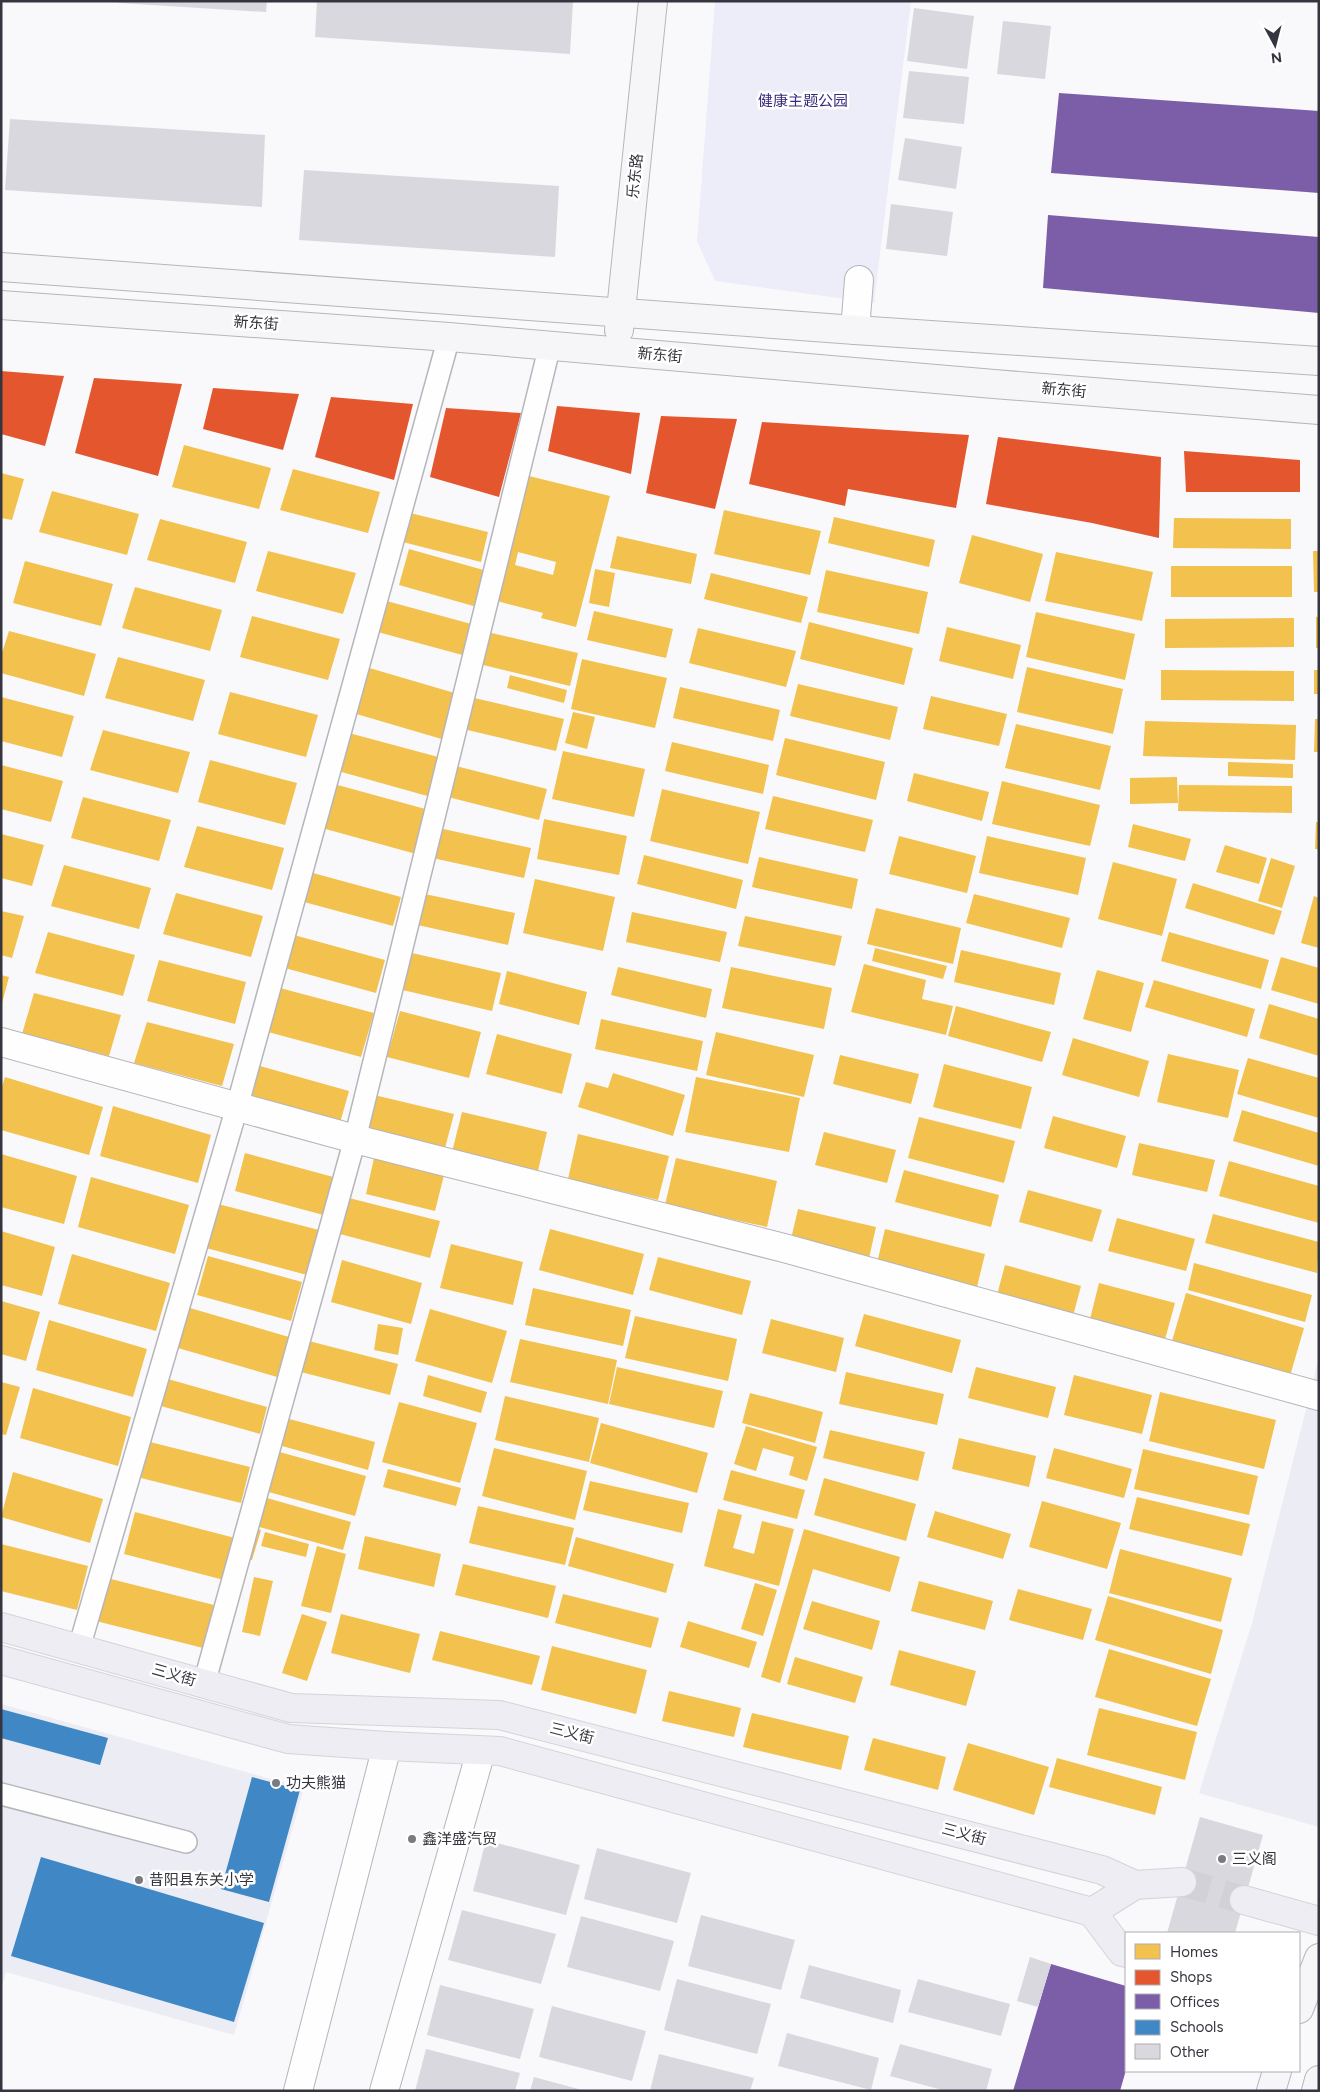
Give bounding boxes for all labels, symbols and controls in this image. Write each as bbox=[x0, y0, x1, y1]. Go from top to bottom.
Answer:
north arrow bbox=[1250, 20, 1300, 70]
text: N bbox=[1270, 48, 1283, 67]
park label: 健康主题公园 bbox=[758, 92, 848, 110]
street label: 乐东路 bbox=[624, 153, 646, 199]
street label: 新东街 bbox=[233, 312, 279, 334]
street label: 新东街 bbox=[637, 344, 683, 366]
street label: 新东街 bbox=[1041, 379, 1087, 401]
street label: 三义街 bbox=[150, 1660, 198, 1690]
street label: 三义街 bbox=[548, 1719, 596, 1747]
place label: 功夫熊猫 bbox=[286, 1774, 346, 1792]
marker: 功夫熊猫 bbox=[270, 1777, 282, 1789]
street label: 三义街 bbox=[940, 1819, 988, 1849]
place label: 鑫洋盛汽贸 bbox=[422, 1830, 497, 1848]
marker: 鑫洋盛汽贸 bbox=[406, 1833, 418, 1845]
place label: 三义阁 bbox=[1232, 1850, 1277, 1868]
marker: 三义阁 bbox=[1216, 1853, 1228, 1865]
place label: 昔阳县东关小学 bbox=[149, 1871, 254, 1889]
marker: 昔阳县东关小学 bbox=[133, 1874, 145, 1886]
legend bbox=[1125, 1932, 1300, 2072]
text: Homes bbox=[1170, 1943, 1218, 1961]
text: Shops bbox=[1170, 1968, 1212, 1986]
text: Offices bbox=[1170, 1993, 1220, 2011]
text: Schools bbox=[1170, 2018, 1223, 2036]
text: Other bbox=[1170, 2043, 1209, 2061]

